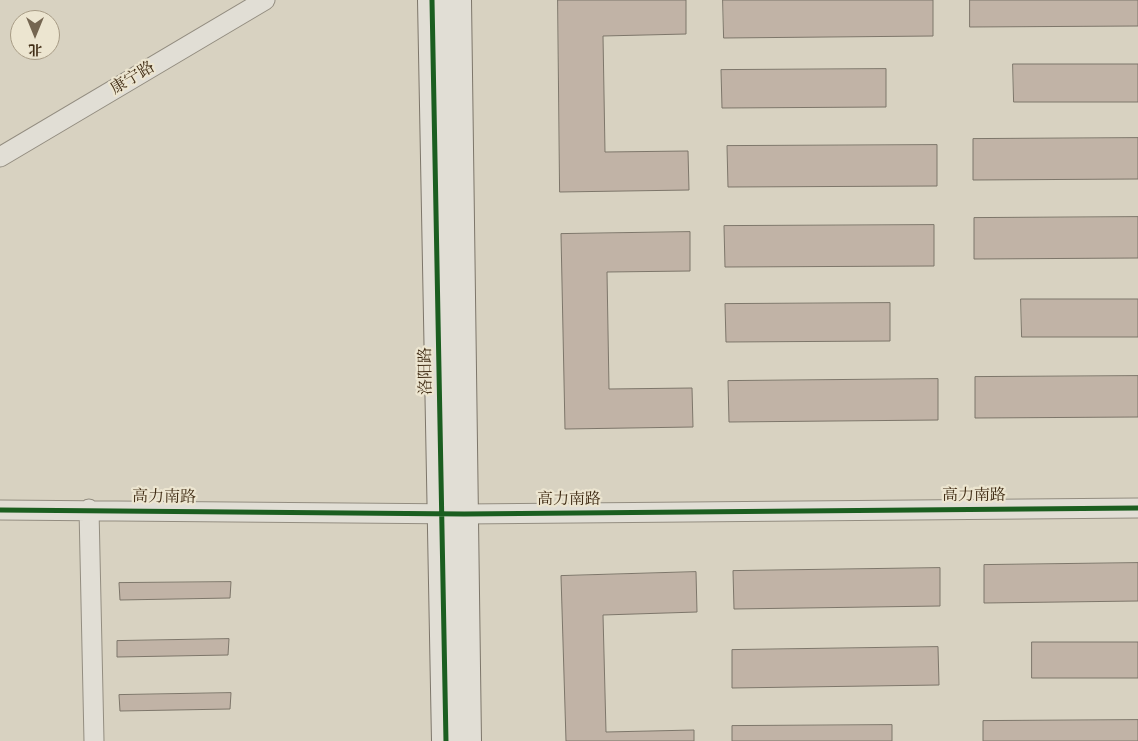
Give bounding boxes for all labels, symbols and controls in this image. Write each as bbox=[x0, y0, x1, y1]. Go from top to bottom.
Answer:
north arrow bbox=[10, 10, 60, 60]
text: 北 bbox=[28, 41, 42, 58]
street label: 康宁路 bbox=[107, 58, 159, 100]
street label: 洛阳路 bbox=[417, 347, 437, 395]
street label: 高力南路 bbox=[942, 487, 1006, 507]
street label: 高力南路 bbox=[132, 488, 196, 508]
street label: 高力南路 bbox=[537, 491, 601, 511]

